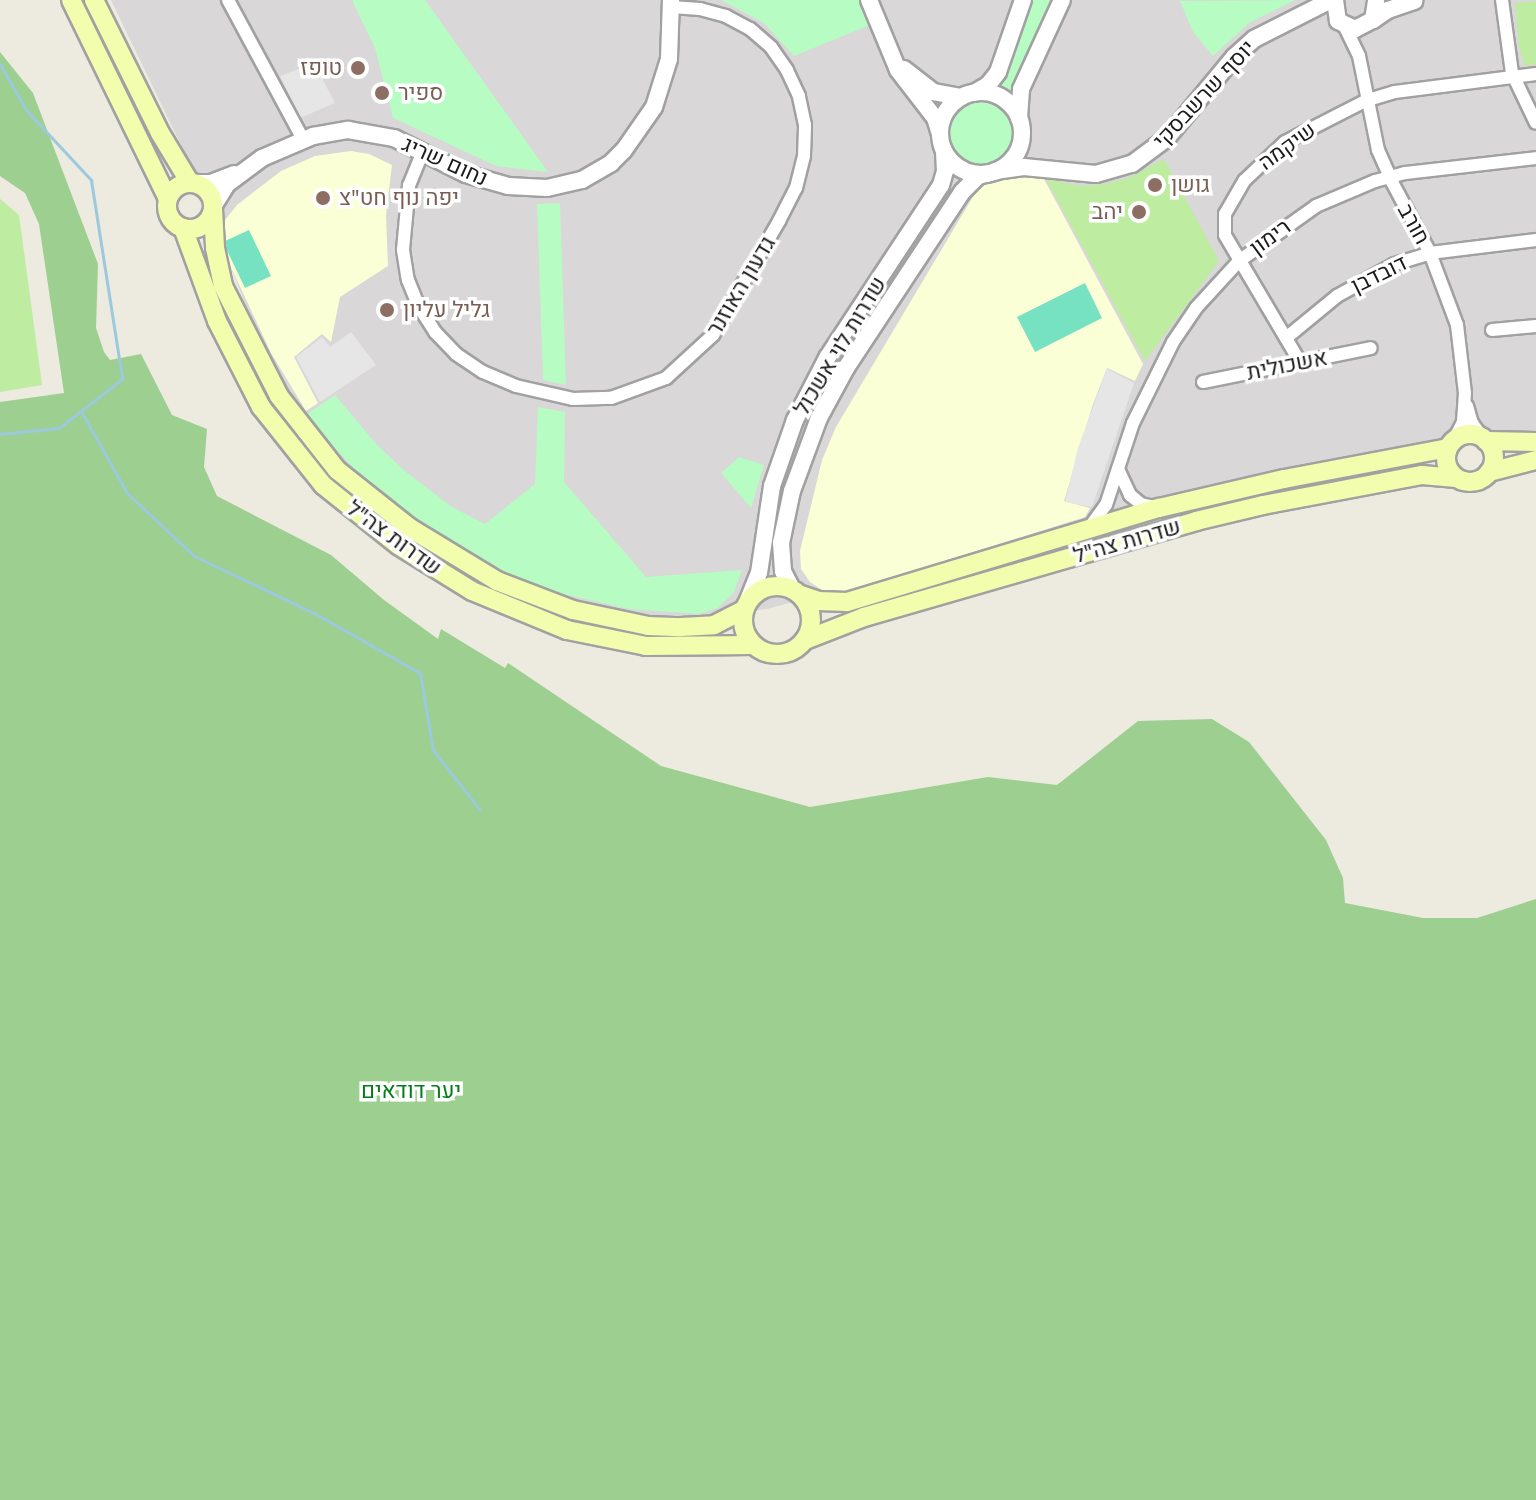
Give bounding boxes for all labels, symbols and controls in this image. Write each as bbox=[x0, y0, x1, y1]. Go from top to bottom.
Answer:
street label: יוסף שרשבסקי bbox=[1147, 35, 1261, 153]
place label: טופז bbox=[300, 55, 342, 81]
marker: טופז bbox=[349, 59, 367, 77]
place label: ספיר bbox=[398, 80, 443, 106]
marker: ספיר bbox=[373, 84, 391, 102]
street label: שיקמה bbox=[1253, 116, 1321, 176]
street label: נחום שריג bbox=[398, 130, 492, 192]
place label: גושן bbox=[1171, 172, 1210, 198]
marker: גושן bbox=[1146, 176, 1164, 194]
place label: יפה נוף חט"צ bbox=[339, 185, 459, 211]
marker: יפה נוף חט"צ bbox=[314, 189, 332, 207]
place label: יהב bbox=[1092, 199, 1123, 225]
street label: חורב bbox=[1392, 199, 1436, 249]
marker: יהב bbox=[1130, 203, 1148, 221]
street label: רימון bbox=[1244, 213, 1296, 261]
street label: גדעון האוזנר bbox=[701, 231, 781, 341]
street label: דובדבן bbox=[1347, 249, 1411, 299]
street label: שדרות לוי אשכול bbox=[788, 272, 892, 420]
place label: גליל עליון bbox=[403, 297, 490, 323]
marker: גליל עליון bbox=[378, 301, 396, 319]
street label: אשכולית bbox=[1244, 344, 1330, 386]
street label: שדרות צה"ל bbox=[342, 495, 446, 581]
street label: שדרות צה"ל bbox=[1070, 513, 1184, 569]
park label: יער דודאים bbox=[361, 1078, 461, 1104]

